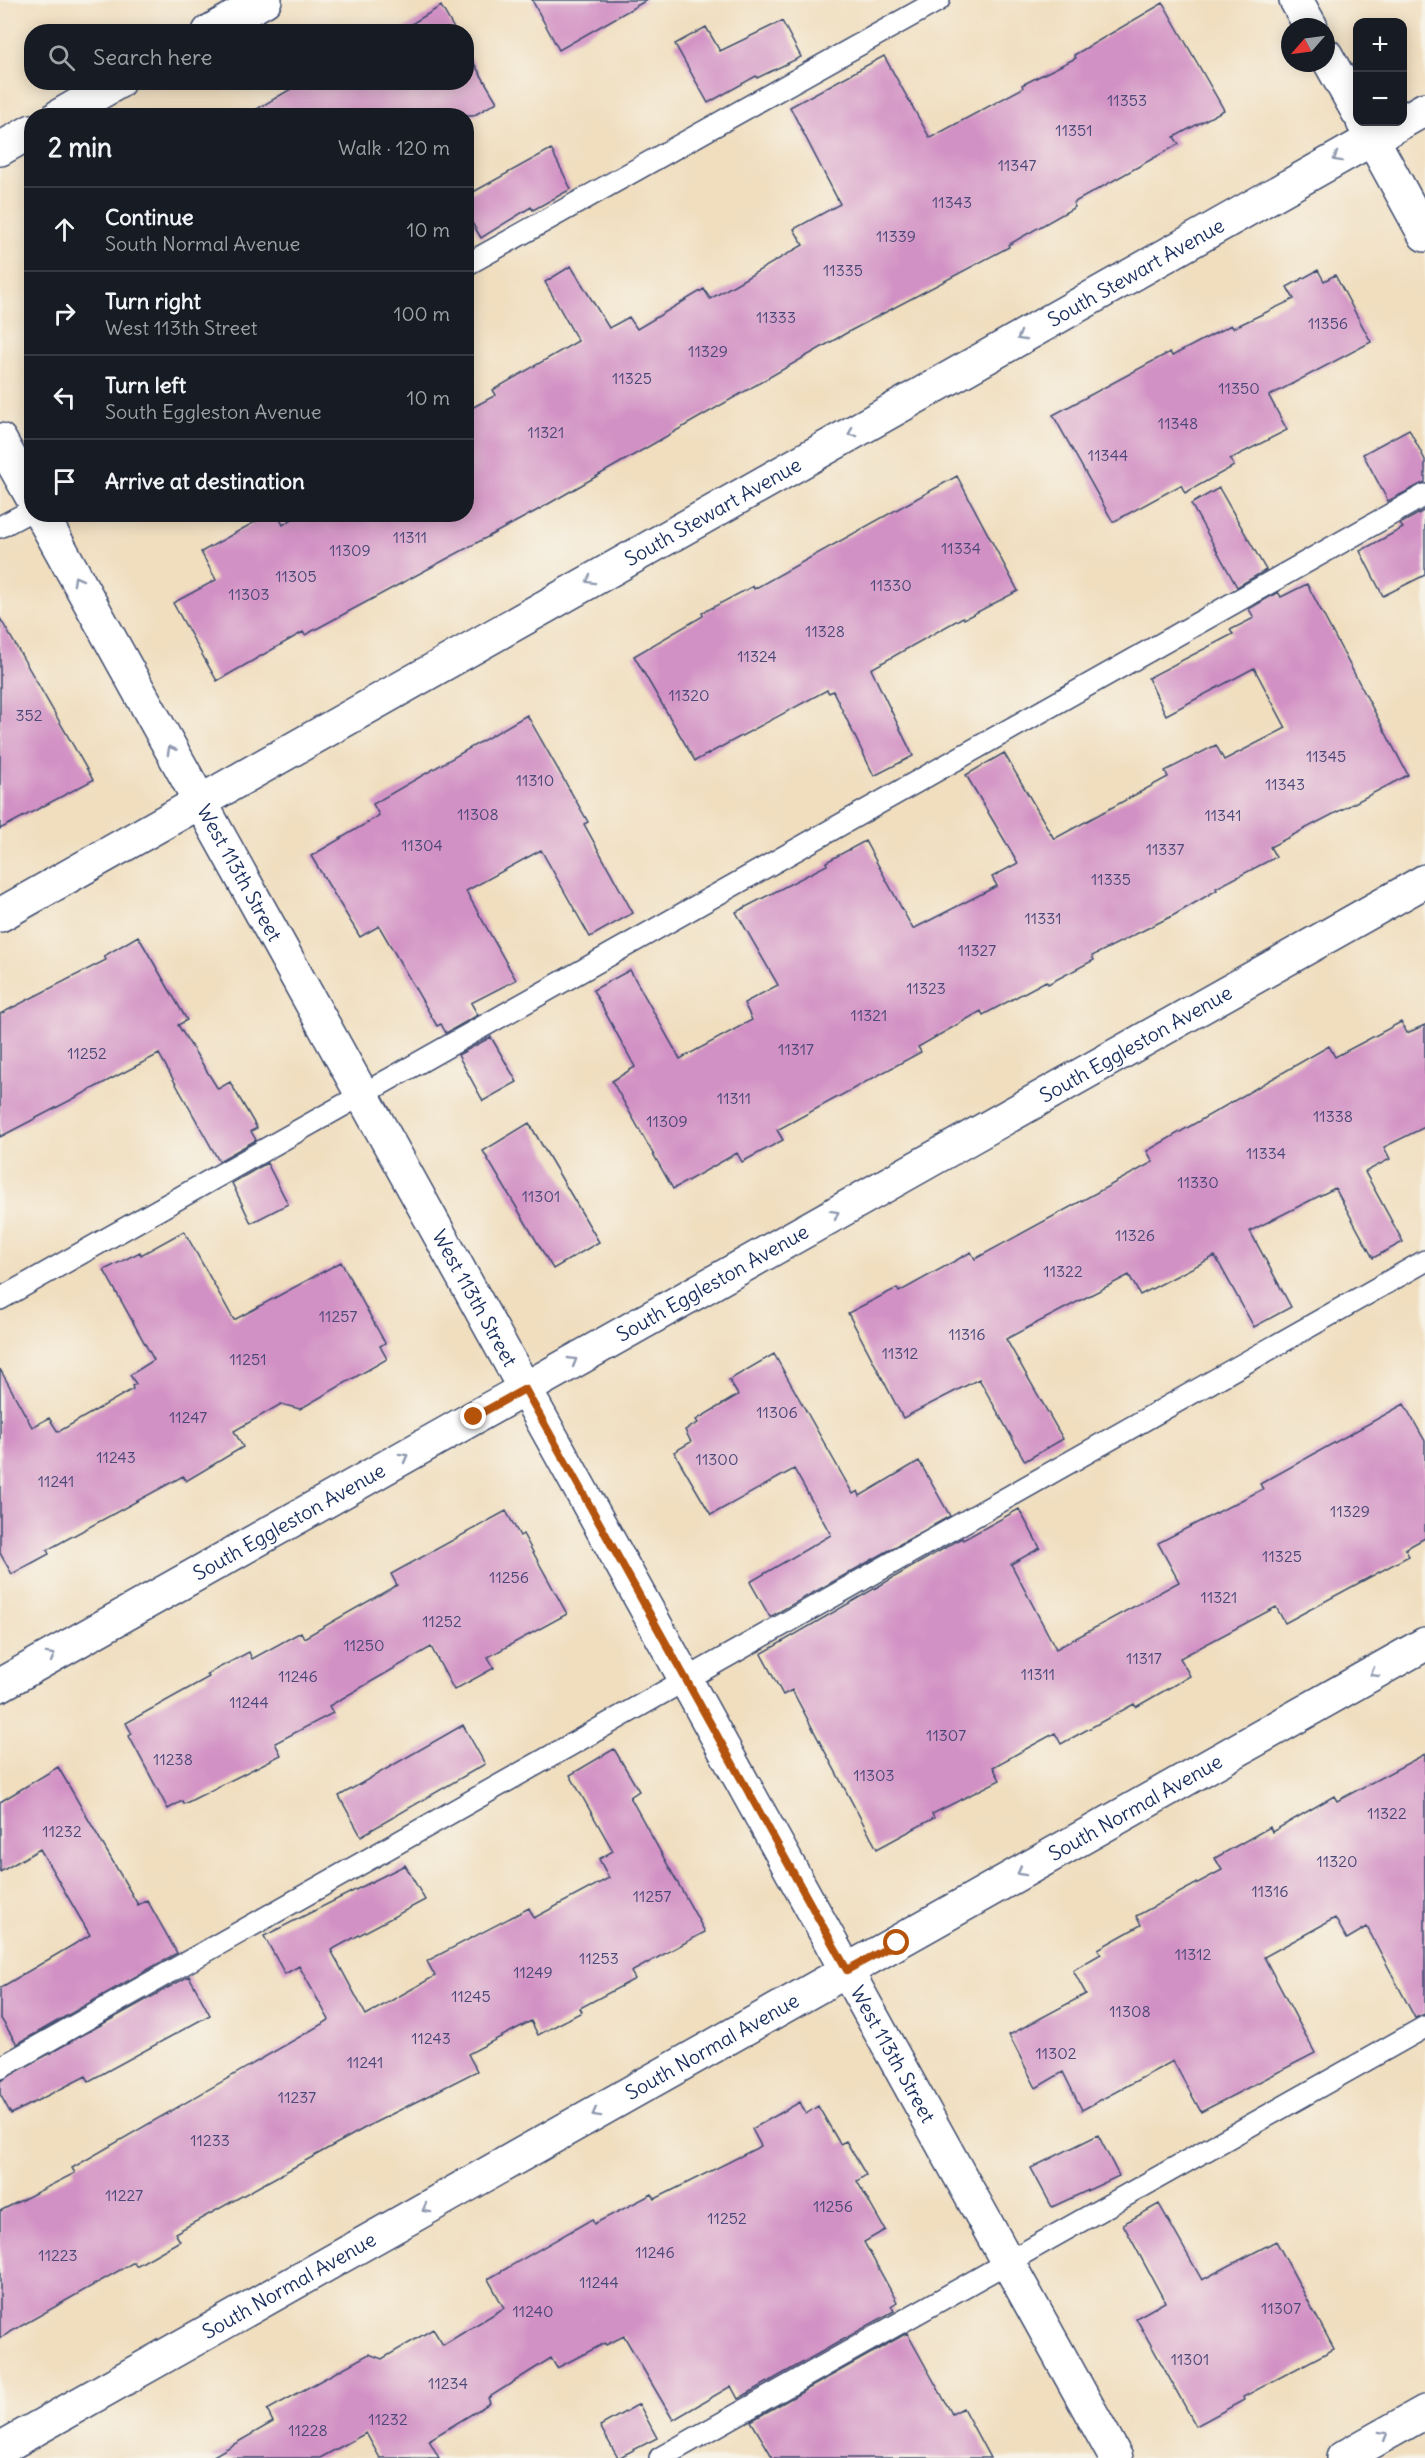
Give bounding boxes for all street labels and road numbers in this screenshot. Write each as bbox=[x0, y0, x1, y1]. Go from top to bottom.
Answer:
street label: South Stewart Avenue bbox=[1043, 212, 1228, 332]
street label: South Stewart Avenue bbox=[620, 451, 805, 571]
street label: West 113th Street bbox=[192, 800, 288, 946]
street label: South Eggleston Avenue bbox=[1035, 980, 1236, 1108]
street label: South Eggleston Avenue bbox=[612, 1218, 813, 1347]
street label: West 113th Street bbox=[427, 1225, 523, 1371]
street label: South Eggleston Avenue bbox=[188, 1457, 389, 1586]
street label: South Normal Avenue bbox=[1044, 1748, 1226, 1866]
street label: West 113th Street bbox=[845, 1981, 941, 2127]
street label: South Normal Avenue bbox=[621, 1987, 803, 2105]
street label: South Normal Avenue bbox=[198, 2226, 380, 2344]

